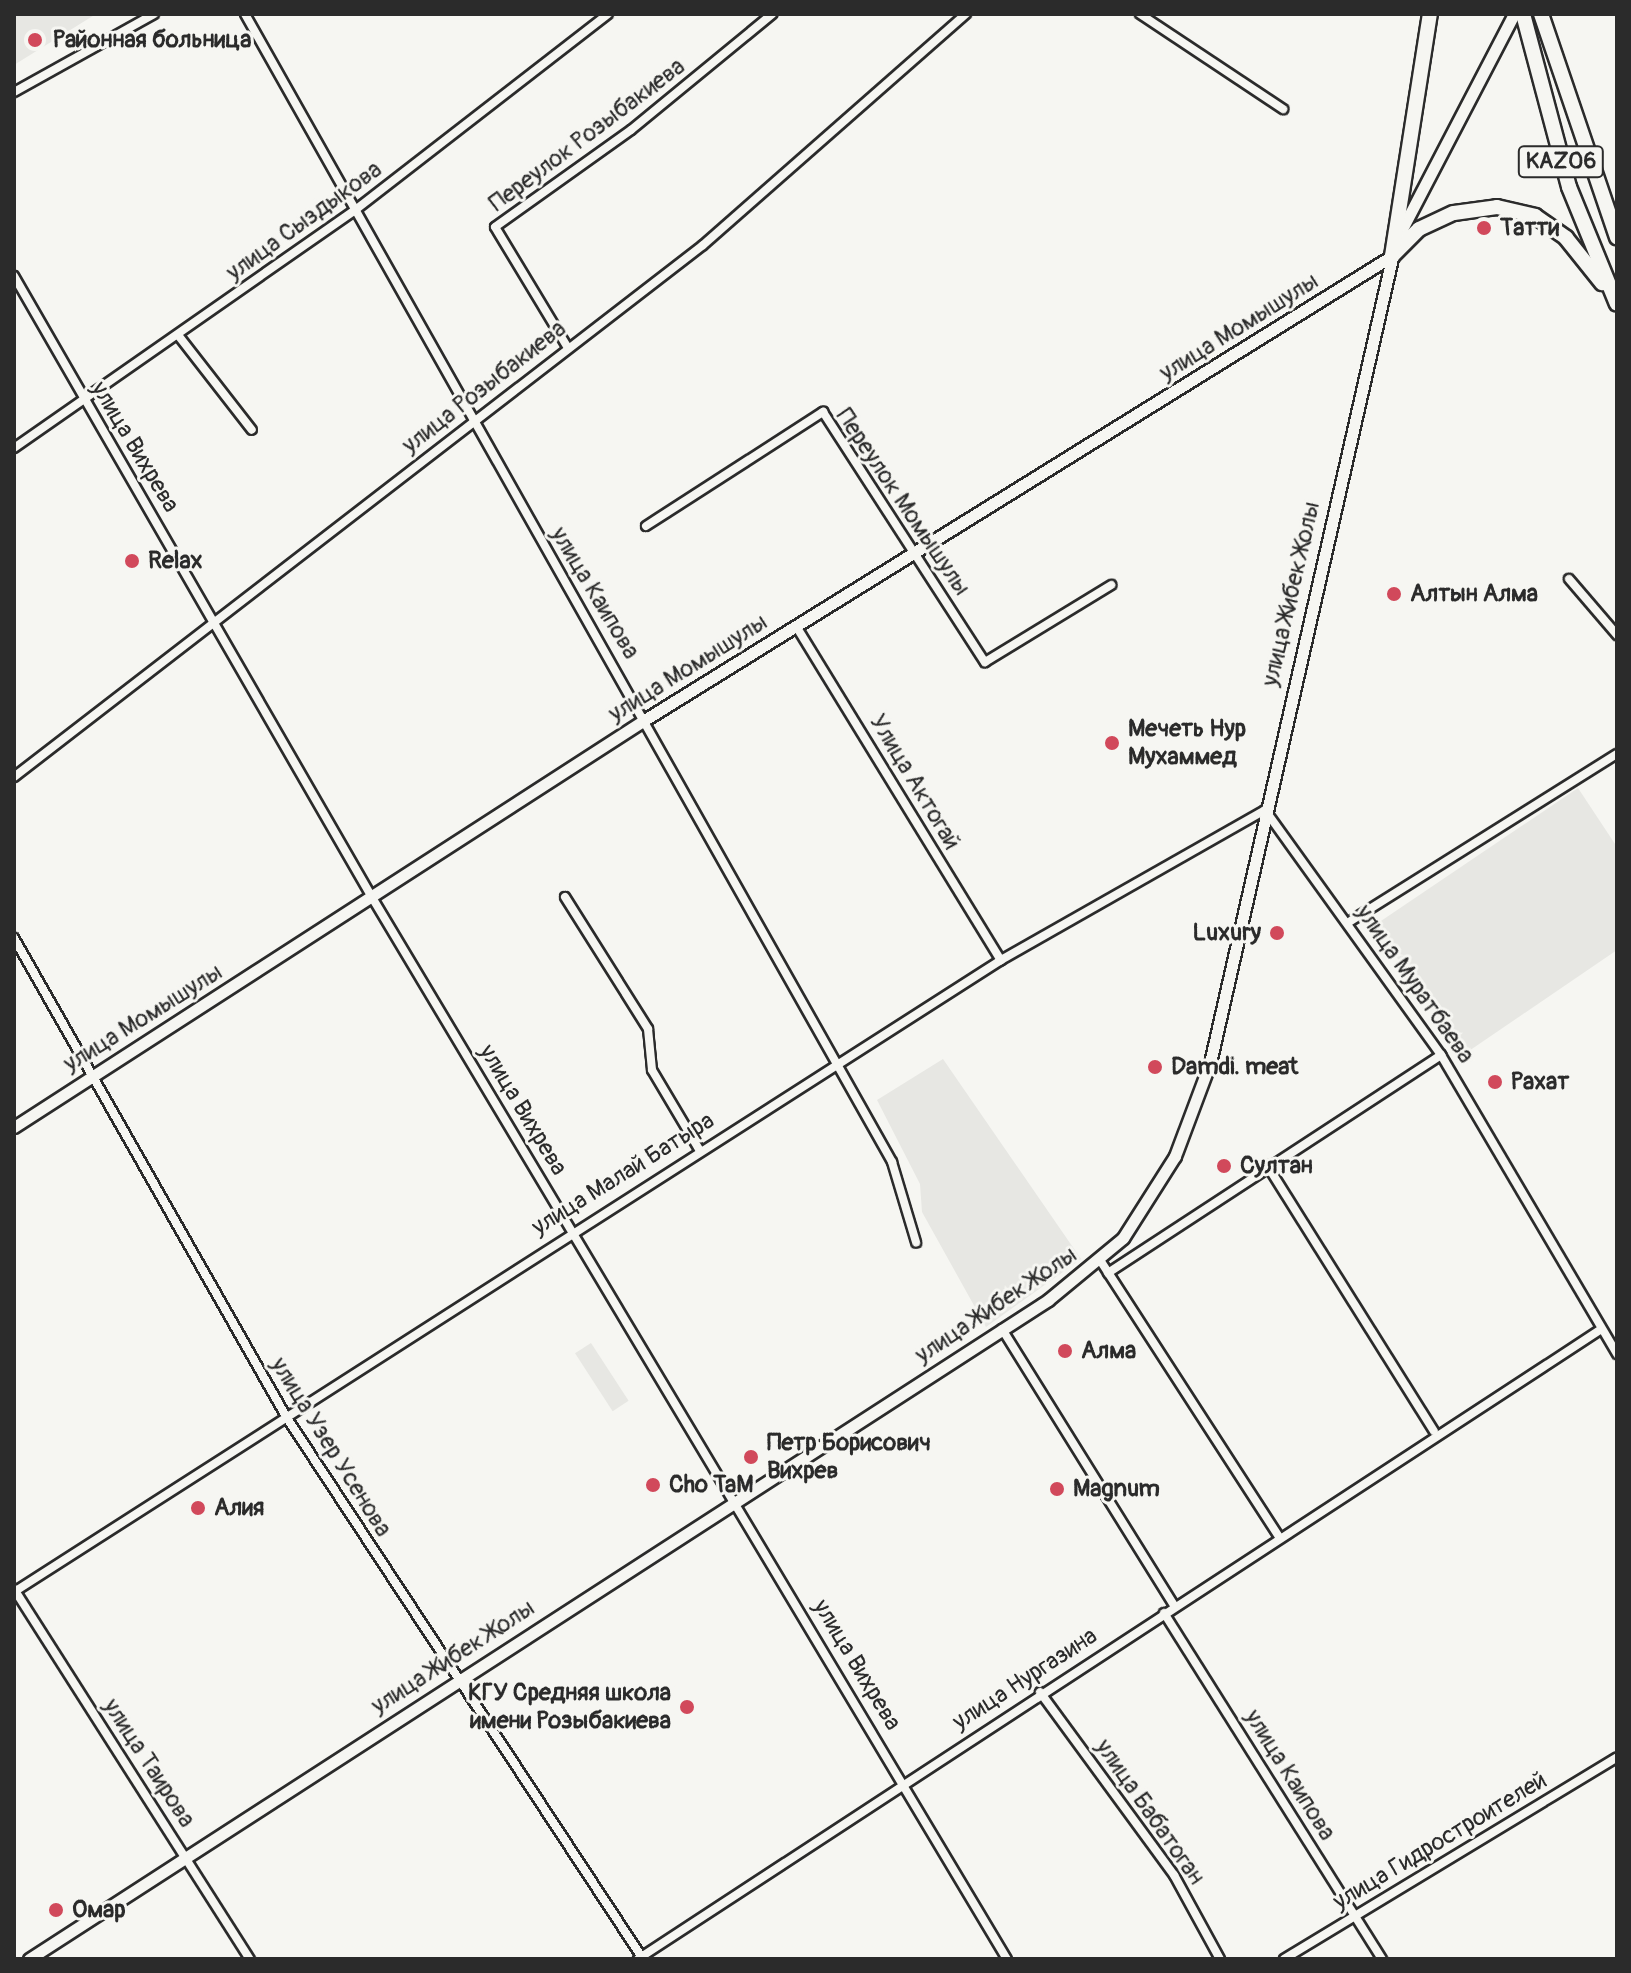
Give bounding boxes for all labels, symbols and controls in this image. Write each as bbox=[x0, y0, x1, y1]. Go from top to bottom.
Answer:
place label: Районная больница bbox=[53, 26, 251, 54]
marker: Районная больница bbox=[24, 29, 46, 51]
street label: Переулок Розыбакиева bbox=[484, 52, 690, 218]
road number: KAZ06 bbox=[1517, 144, 1605, 180]
street label: улица Сыздыкова bbox=[221, 155, 387, 287]
place label: Татти bbox=[1500, 214, 1559, 242]
marker: Татти bbox=[1475, 219, 1493, 237]
street label: улица Момышулы bbox=[1154, 267, 1324, 387]
street label: улица Розыбакиева bbox=[396, 314, 572, 460]
street label: улица Вихрева bbox=[85, 376, 185, 518]
street label: Переулок Момышулы bbox=[830, 403, 976, 601]
street label: улица Жибек Жолы bbox=[1256, 499, 1326, 689]
street label: улица Каипова bbox=[544, 522, 646, 664]
place label: Relax bbox=[148, 547, 203, 575]
marker: Relax bbox=[123, 552, 141, 570]
place label: Алтын Алма bbox=[1410, 580, 1538, 608]
marker: Алтын Алма bbox=[1385, 585, 1403, 603]
street label: улица Момышулы bbox=[603, 608, 773, 728]
street label: Улица Актогай bbox=[863, 709, 967, 855]
place label: Мечеть Нур Мухаммед bbox=[1128, 715, 1246, 771]
marker: Мечеть Нур Мухаммед bbox=[1103, 734, 1121, 752]
street label: улица Муратбаева bbox=[1350, 899, 1480, 1069]
place label: Luxury bbox=[1193, 919, 1261, 947]
marker: Luxury bbox=[1268, 924, 1286, 942]
street label: улица Момышулы bbox=[58, 958, 228, 1078]
street label: улица Вихрева bbox=[473, 1039, 573, 1181]
place label: Damdi. meat bbox=[1171, 1053, 1298, 1081]
marker: Damdi. meat bbox=[1146, 1058, 1164, 1076]
place label: Рахат bbox=[1511, 1068, 1569, 1096]
marker: Рахат bbox=[1486, 1073, 1504, 1091]
street label: улица Малай Батыра bbox=[527, 1106, 719, 1242]
place label: Султан bbox=[1240, 1152, 1313, 1180]
marker: Султан bbox=[1215, 1157, 1233, 1175]
street label: улица Жибек Жолы bbox=[910, 1240, 1082, 1370]
place label: Алма bbox=[1081, 1337, 1136, 1365]
marker: Алма bbox=[1056, 1342, 1074, 1360]
street label: улица Узер Усенова bbox=[264, 1352, 398, 1542]
place label: Петр Борисович Вихрев bbox=[767, 1429, 931, 1485]
marker: Петр Борисович Вихрев bbox=[742, 1448, 760, 1466]
place label: Cho TaM bbox=[669, 1471, 753, 1499]
place label: Magnum bbox=[1073, 1475, 1160, 1503]
marker: Cho TaM bbox=[644, 1476, 662, 1494]
marker: Magnum bbox=[1048, 1480, 1066, 1498]
place label: Алия bbox=[214, 1494, 264, 1522]
marker: Алия bbox=[189, 1499, 207, 1517]
street label: улица Жибек Жолы bbox=[366, 1594, 540, 1720]
street label: улица Вихрева bbox=[807, 1594, 907, 1736]
street label: улица Нургазина bbox=[947, 1622, 1103, 1736]
place label: КГУ Средняя школа имени Розыбакиева bbox=[468, 1679, 671, 1735]
street label: улица Таирова bbox=[97, 1693, 201, 1833]
marker: КГУ Средняя школа имени Розыбакиева bbox=[678, 1698, 696, 1716]
street label: улица Каипова bbox=[1238, 1704, 1342, 1846]
street label: улица Бабатоган bbox=[1089, 1734, 1211, 1890]
street label: улица Гидростроителей bbox=[1328, 1766, 1552, 1916]
place label: Омар bbox=[72, 1896, 126, 1924]
marker: Омар bbox=[47, 1901, 65, 1919]

